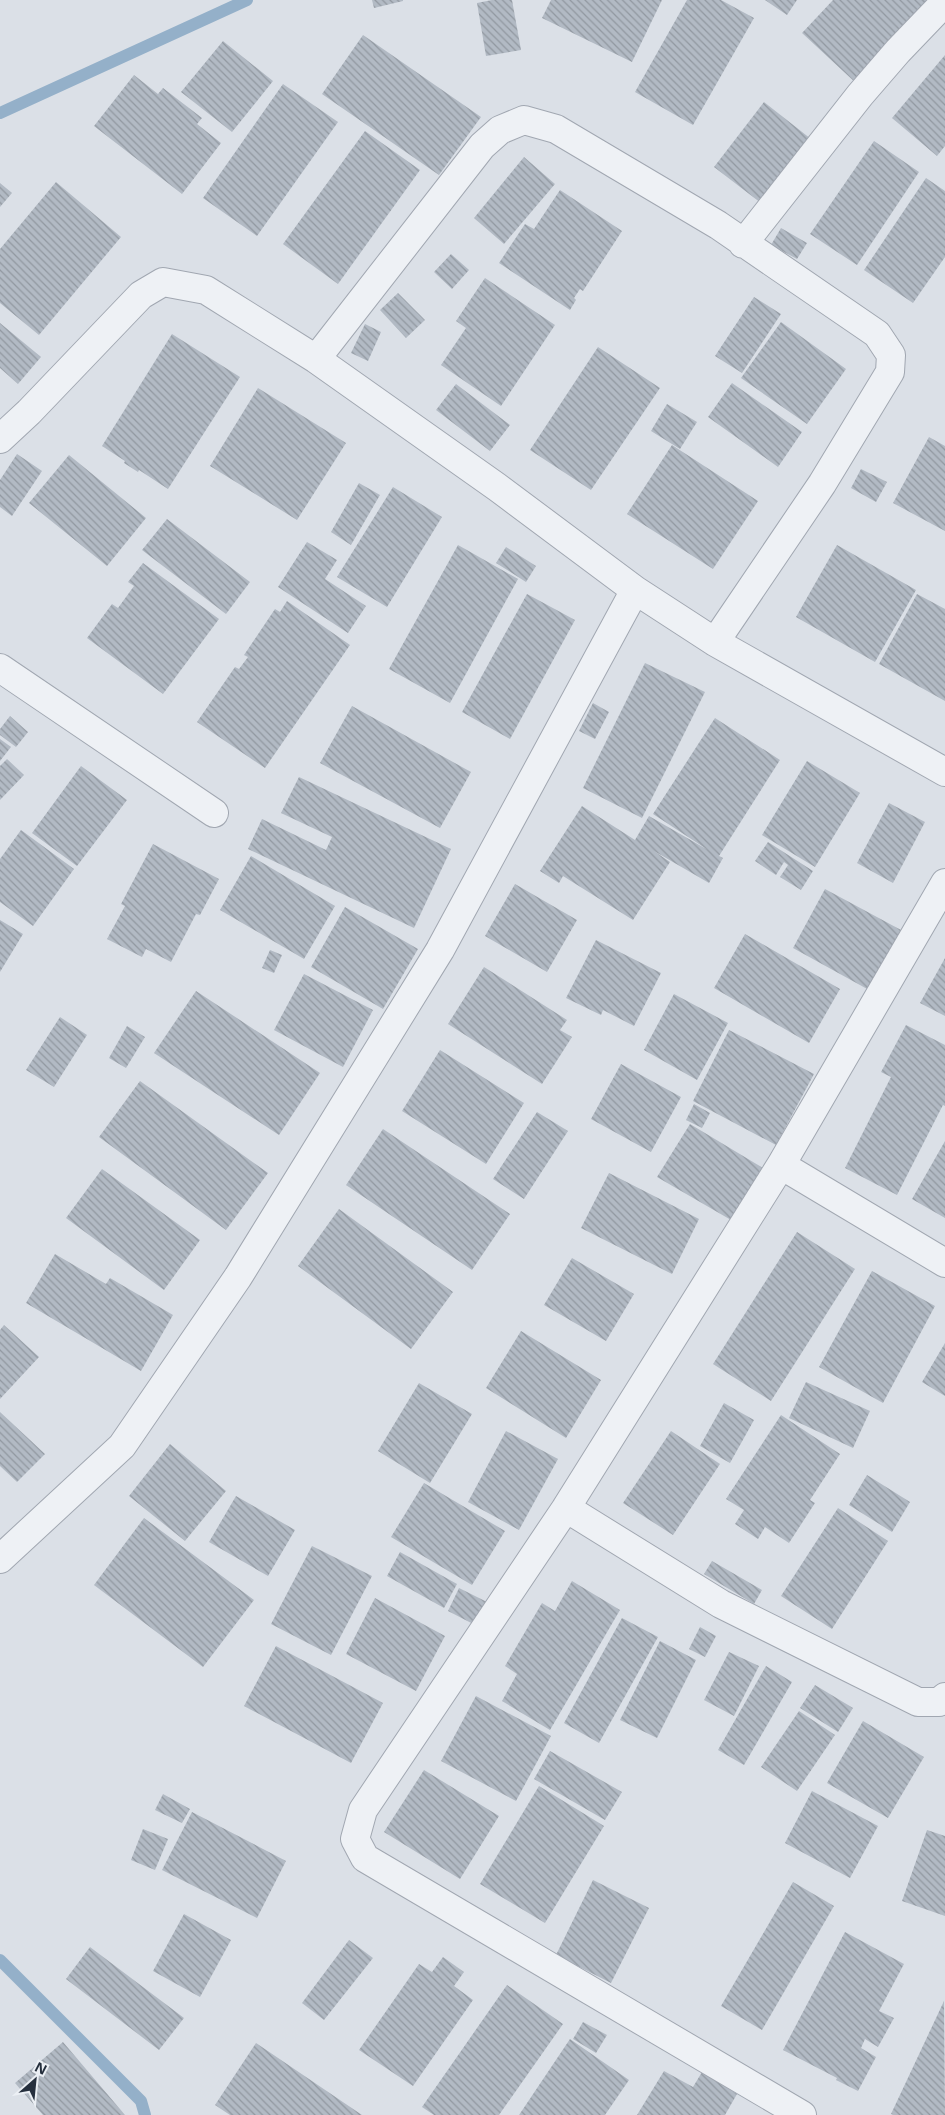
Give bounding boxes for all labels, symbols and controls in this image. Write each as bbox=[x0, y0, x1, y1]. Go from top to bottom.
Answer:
north arrow bbox=[10, 2055, 60, 2105]
text: N bbox=[32, 2057, 51, 2079]

